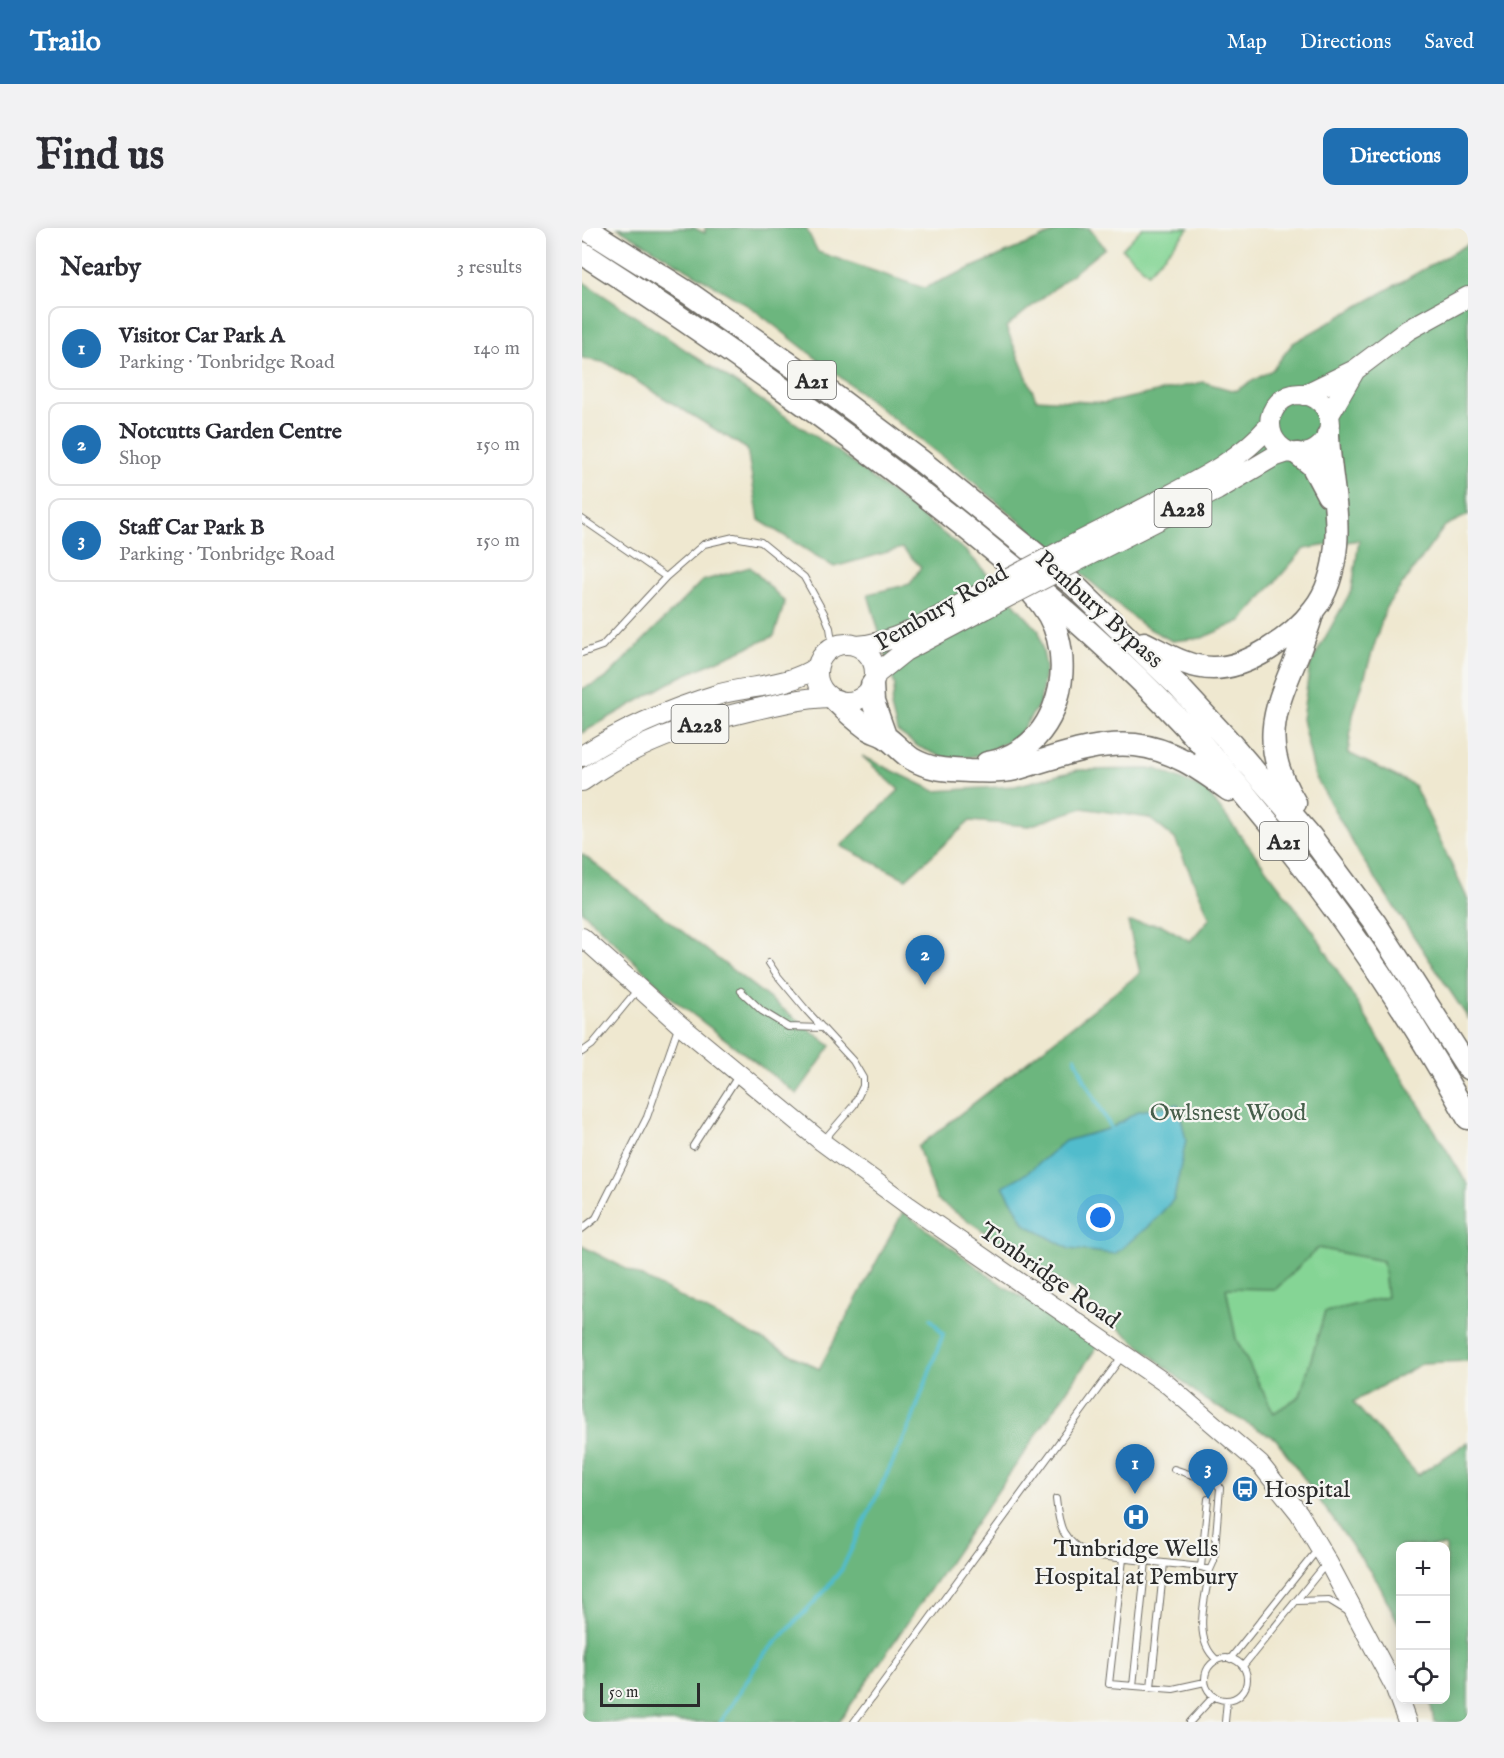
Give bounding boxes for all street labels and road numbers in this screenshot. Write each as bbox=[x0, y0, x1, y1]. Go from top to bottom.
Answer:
road number: A21 bbox=[788, 361, 836, 399]
road number: A228 bbox=[1154, 489, 1212, 527]
street label: Pembury Bypass bbox=[1028, 544, 1170, 676]
street label: Pembury Road bbox=[870, 558, 1014, 659]
road number: A228 bbox=[672, 705, 728, 743]
road number: A21 bbox=[1260, 822, 1308, 860]
street label: Tonbridge Road bbox=[973, 1216, 1126, 1336]

